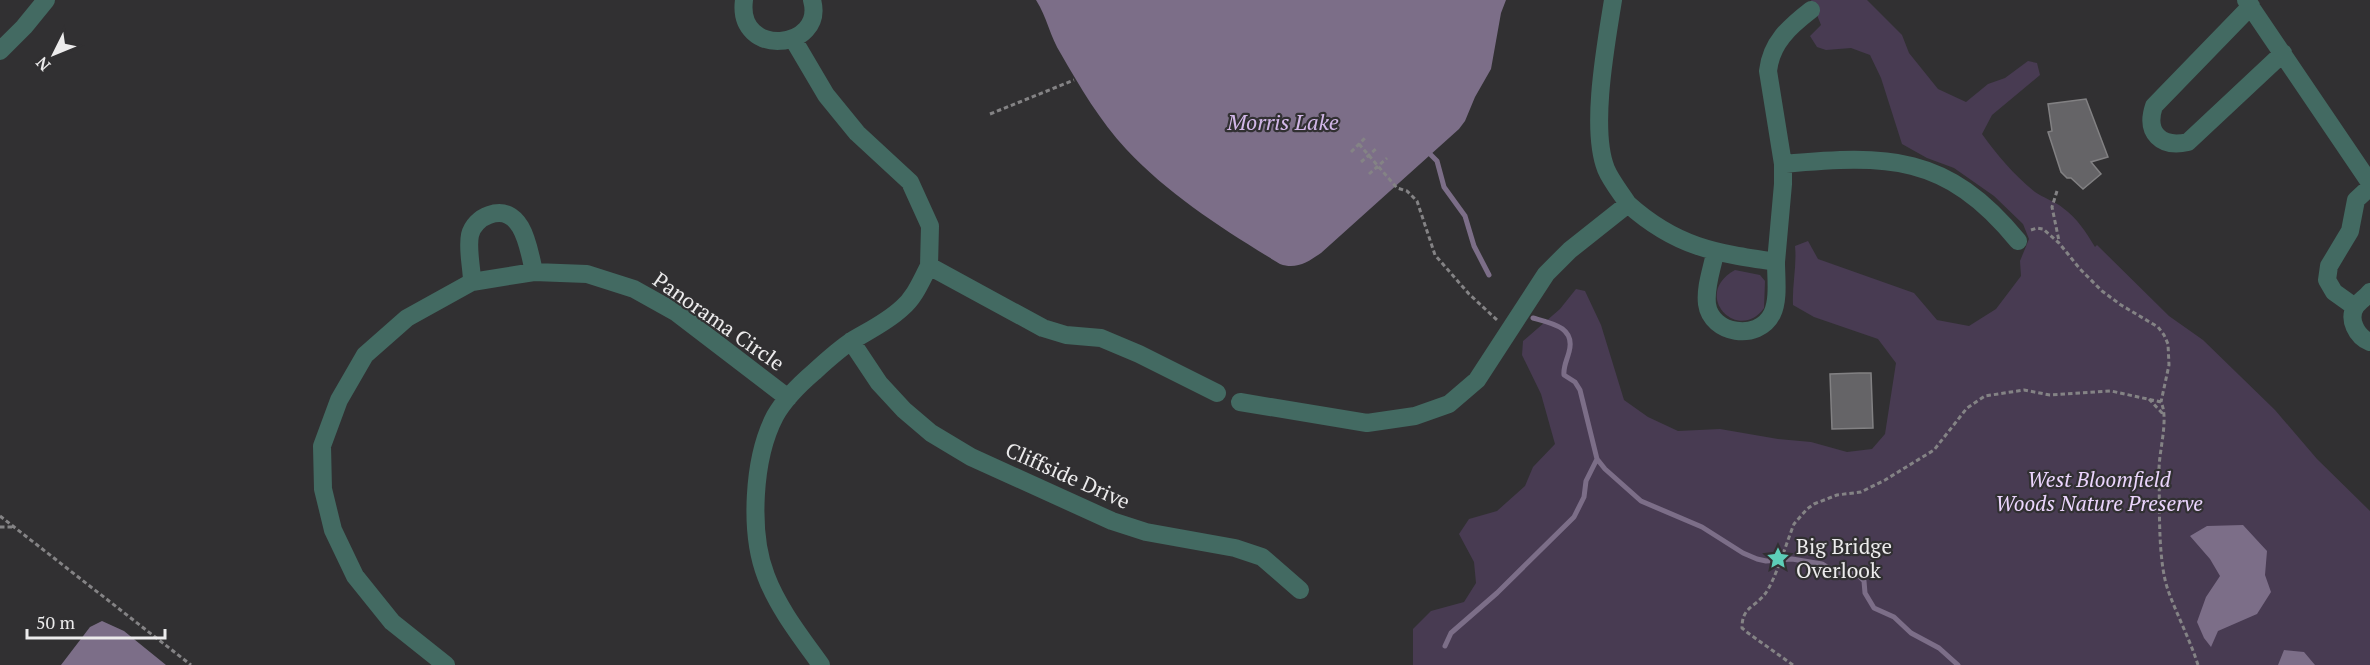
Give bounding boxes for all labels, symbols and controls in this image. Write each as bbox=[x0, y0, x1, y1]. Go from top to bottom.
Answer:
north arrow bbox=[24, 24, 84, 84]
text: N bbox=[31, 52, 55, 76]
water label: Morris Lake bbox=[1226, 107, 1339, 136]
street label: Panorama Circle bbox=[648, 265, 790, 377]
street label: Cliffside Drive bbox=[1001, 435, 1135, 515]
park label: West Bloomfield Woods Nature Preserve bbox=[1995, 465, 2203, 517]
place label: Big Bridge Overlook bbox=[1796, 532, 1892, 584]
place icon: Big Bridge Overlook bbox=[1765, 545, 1791, 571]
scale bar bbox=[27, 602, 165, 640]
text: 50 m bbox=[36, 610, 76, 634]

